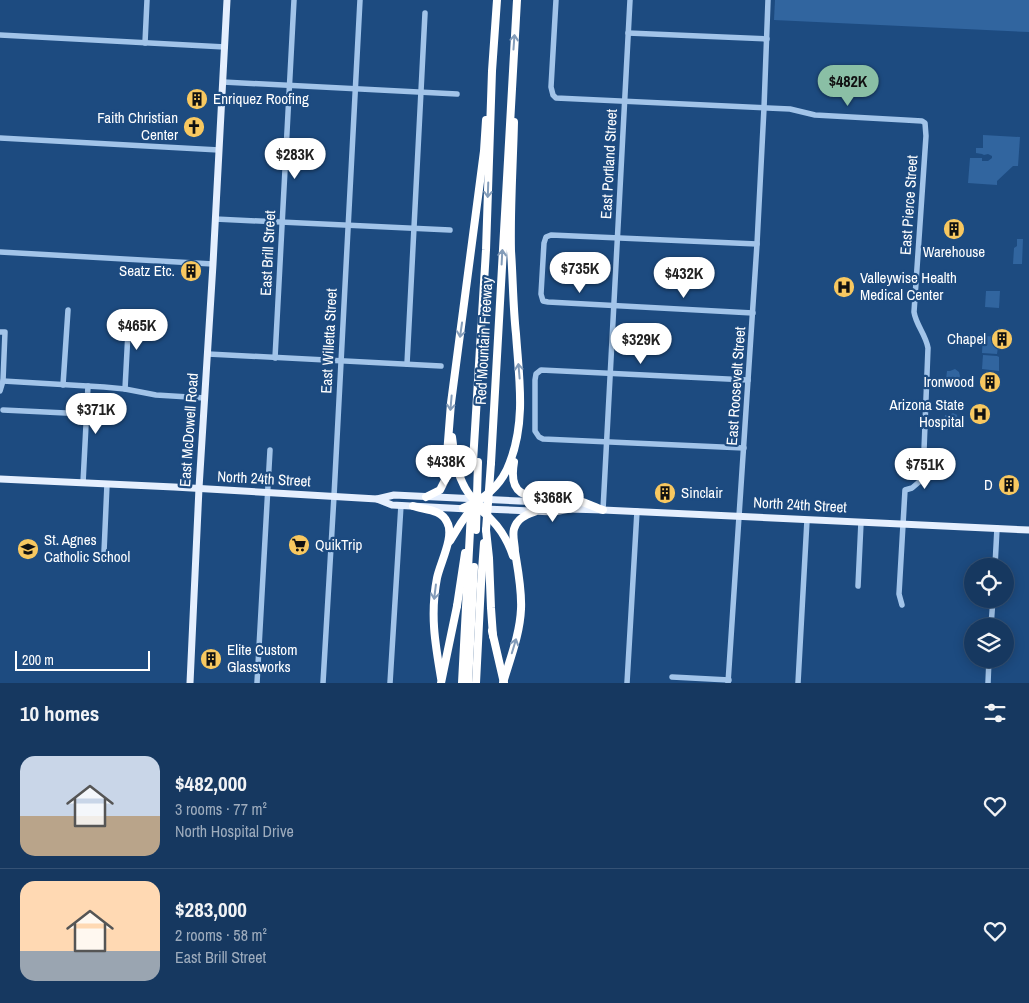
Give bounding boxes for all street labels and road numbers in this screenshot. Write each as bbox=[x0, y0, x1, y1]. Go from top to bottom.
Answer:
street label: East Portland Street bbox=[595, 108, 622, 219]
street label: East Pierce Street bbox=[895, 154, 922, 255]
street label: East Brill Street bbox=[255, 209, 280, 296]
street label: Red Mountain Freeway bbox=[470, 276, 497, 405]
street label: East Willetta Street bbox=[315, 287, 342, 394]
street label: East Roosevelt Street bbox=[721, 325, 750, 446]
street label: East McDowell Road bbox=[174, 372, 203, 488]
street label: North 24th Street bbox=[217, 466, 312, 491]
street label: North 24th Street bbox=[753, 492, 848, 517]

